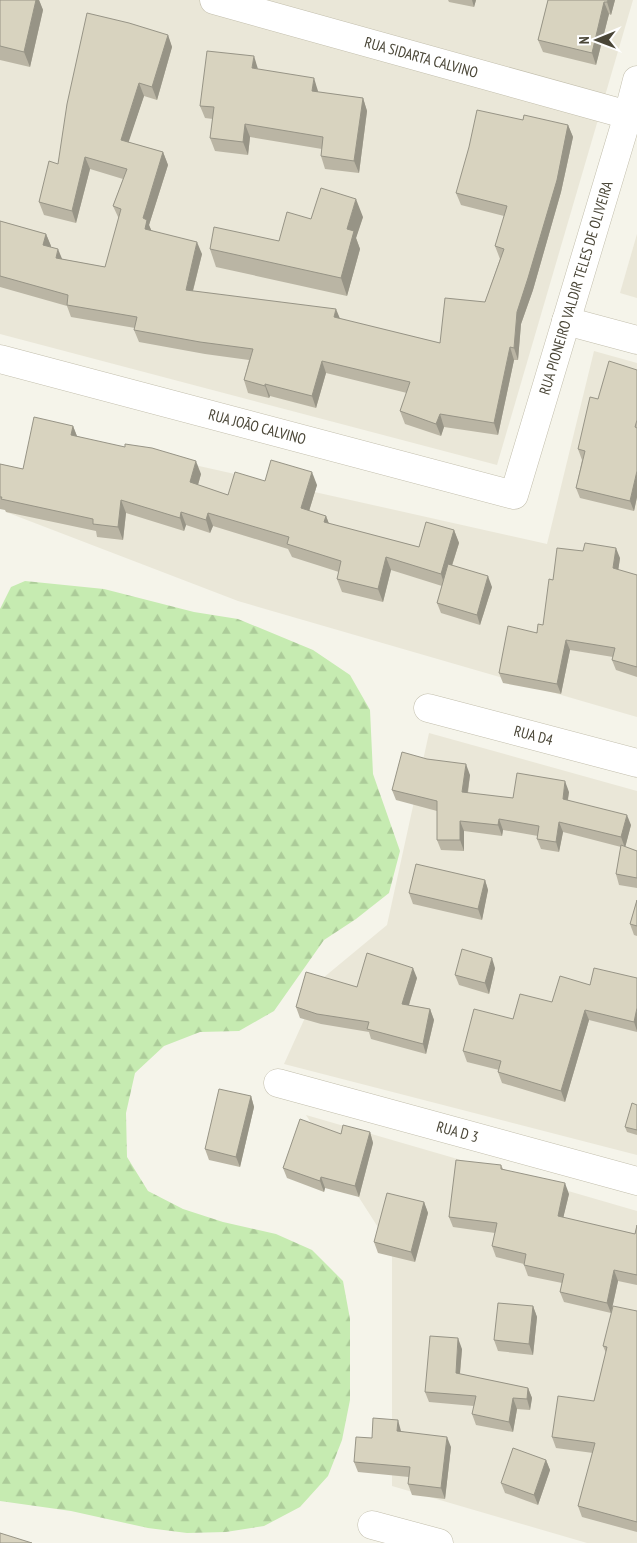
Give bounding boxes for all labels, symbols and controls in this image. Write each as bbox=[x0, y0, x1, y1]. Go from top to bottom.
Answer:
north arrow bbox=[572, 15, 622, 65]
street label: RUA SIDARTA CALVINO bbox=[362, 32, 480, 82]
text: N bbox=[575, 36, 593, 44]
street label: RUA PIONEIRO VALDIR TELES DE OLIVEIRA bbox=[535, 178, 617, 397]
street label: RUA JOÃO CALVINO bbox=[207, 405, 308, 449]
street label: RUA D4 bbox=[512, 721, 555, 750]
street label: RUA D 3 bbox=[434, 1117, 481, 1146]

